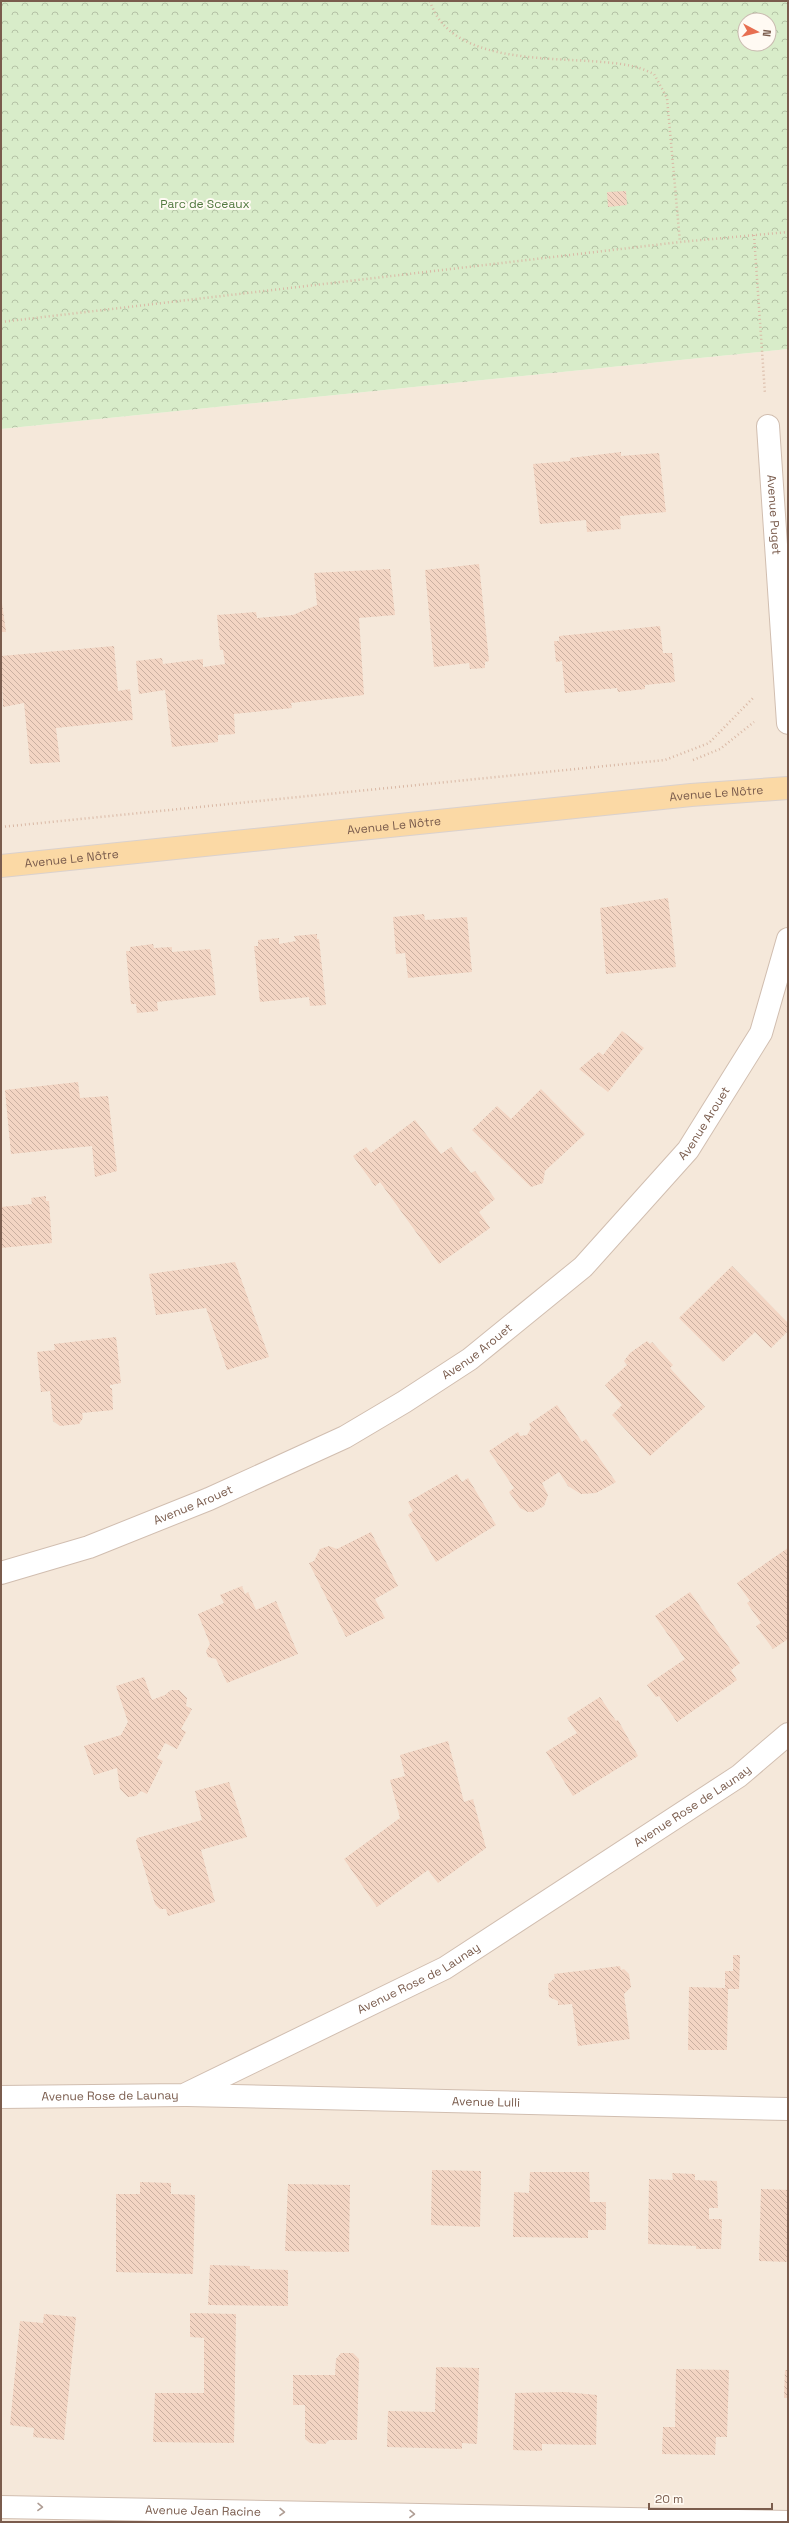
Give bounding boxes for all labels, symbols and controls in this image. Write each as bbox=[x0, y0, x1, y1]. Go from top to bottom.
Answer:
north arrow bbox=[737, 12, 777, 52]
text: N bbox=[760, 29, 774, 38]
park label: Parc de Sceaux bbox=[160, 196, 250, 212]
street label: Avenue Puget bbox=[763, 474, 785, 555]
street label: Avenue Le Nôtre bbox=[668, 782, 764, 805]
street label: Avenue Le Nôtre bbox=[346, 813, 442, 838]
street label: Avenue Le Nôtre bbox=[24, 846, 119, 872]
street label: Avenue Arouet bbox=[675, 1083, 734, 1164]
street label: Avenue Arouet bbox=[439, 1320, 516, 1383]
street label: Avenue Arouet bbox=[151, 1481, 235, 1528]
street label: Avenue Rose de Launay bbox=[631, 1761, 754, 1850]
street label: Avenue Rose de Launay bbox=[354, 1939, 483, 2018]
street label: Avenue Rose de Launay bbox=[41, 2087, 179, 2105]
street label: Avenue Lulli bbox=[452, 2093, 520, 2111]
scale bar bbox=[649, 2485, 772, 2511]
text: 20 m bbox=[655, 2491, 683, 2507]
street label: Avenue Jean Racine bbox=[145, 2502, 261, 2520]
one-way arrow bbox=[37, 2503, 43, 2511]
one-way arrow bbox=[279, 2508, 285, 2516]
one-way arrow bbox=[409, 2510, 415, 2518]

